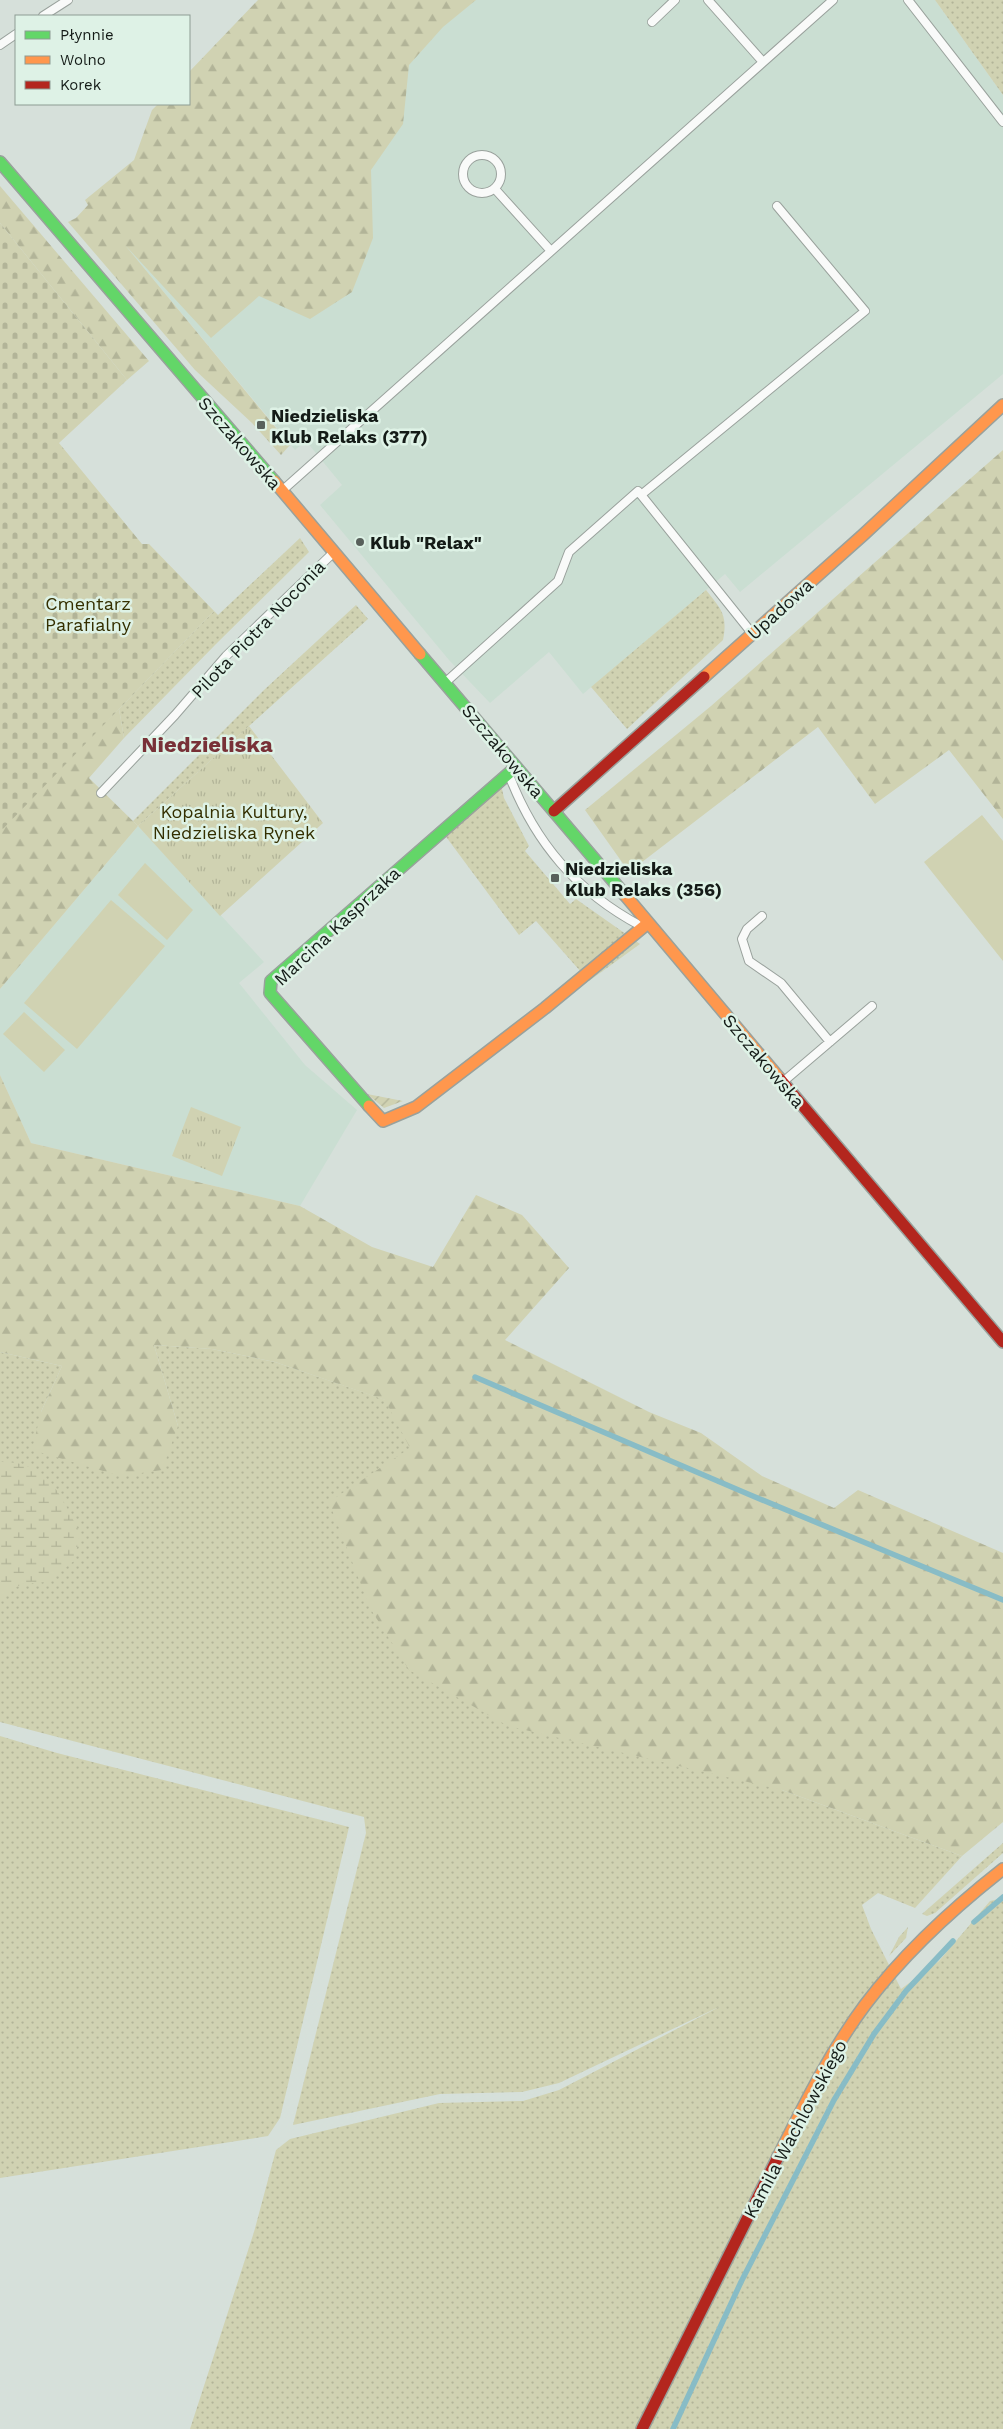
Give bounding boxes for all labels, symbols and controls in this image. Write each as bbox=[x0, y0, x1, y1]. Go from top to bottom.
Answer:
legend bbox=[15, 15, 190, 105]
text: Płynnie bbox=[60, 26, 114, 44]
text: Wolno bbox=[60, 51, 106, 69]
text: Korek bbox=[60, 76, 102, 94]
street label: Szczakowska bbox=[194, 392, 286, 494]
place label: Niedzieliska Klub Relaks (377) bbox=[271, 405, 428, 447]
marker: Niedzieliska Klub Relaks (377) bbox=[255, 419, 267, 431]
place label: Klub "Relax" bbox=[370, 532, 482, 553]
marker: Klub "Relax" bbox=[354, 536, 366, 548]
street label: Pilota Piotra Noconia bbox=[187, 556, 329, 702]
street label: Upadowa bbox=[743, 574, 817, 644]
park label: Cmentarz Parafialny bbox=[45, 593, 132, 635]
street label: Szczakowska bbox=[458, 700, 548, 802]
district label: Niedzieliska bbox=[141, 732, 273, 757]
park label: Kopalnia Kultury, Niedzieliska Rynek bbox=[153, 801, 315, 843]
place label: Niedzieliska Klub Relaks (356) bbox=[565, 858, 722, 900]
street label: Marcina Kasprzaka bbox=[270, 862, 404, 990]
marker: Niedzieliska Klub Relaks (356) bbox=[549, 872, 561, 884]
street label: Szczakowska bbox=[719, 1010, 809, 1112]
street label: Kamila Wachlowskiego bbox=[739, 2036, 851, 2222]

